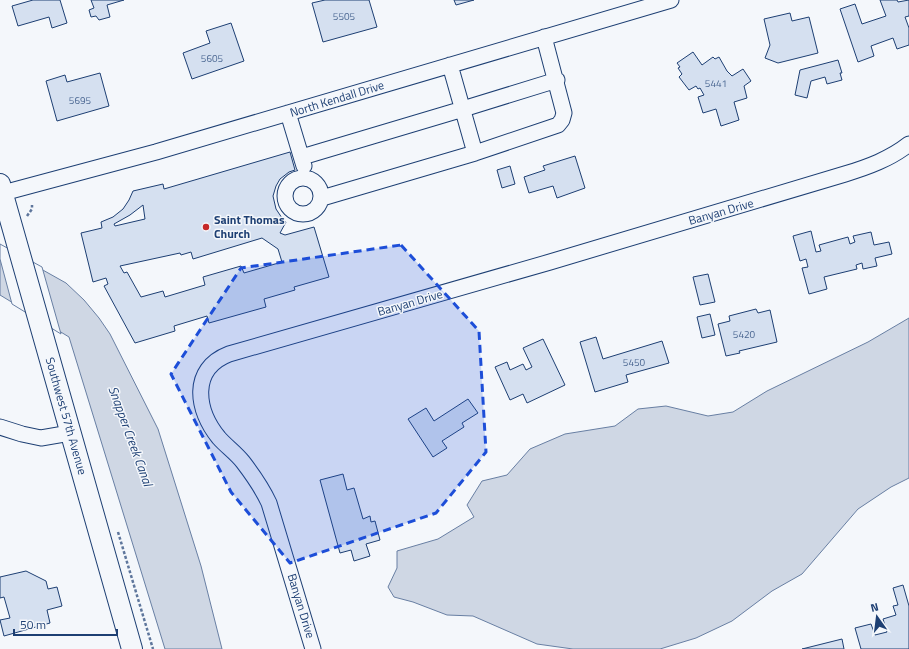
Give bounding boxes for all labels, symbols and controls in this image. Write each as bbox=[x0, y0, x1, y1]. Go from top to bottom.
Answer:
house number: 5505 bbox=[333, 9, 356, 24]
house number: 5605 bbox=[201, 51, 224, 66]
street label: North Kendall Drive bbox=[287, 75, 386, 122]
house number: 5441 bbox=[705, 76, 727, 91]
house number: 5695 bbox=[69, 93, 92, 108]
street label: Banyan Drive bbox=[686, 193, 756, 230]
place label: Saint Thomas Church bbox=[214, 210, 285, 243]
marker: Saint Thomas Church bbox=[201, 222, 211, 232]
street label: Banyan Drive bbox=[375, 284, 445, 321]
house number: 5420 bbox=[733, 327, 756, 342]
street label: Southwest 57th Avenue bbox=[41, 355, 92, 477]
house number: 5450 bbox=[623, 355, 646, 370]
water label: Snapper Creek Canal bbox=[104, 383, 159, 491]
street label: Banyan Drive bbox=[283, 571, 320, 641]
north arrow bbox=[857, 597, 897, 637]
text: N bbox=[869, 599, 880, 616]
scale bar bbox=[14, 611, 117, 637]
text: 50 m bbox=[20, 615, 46, 634]

